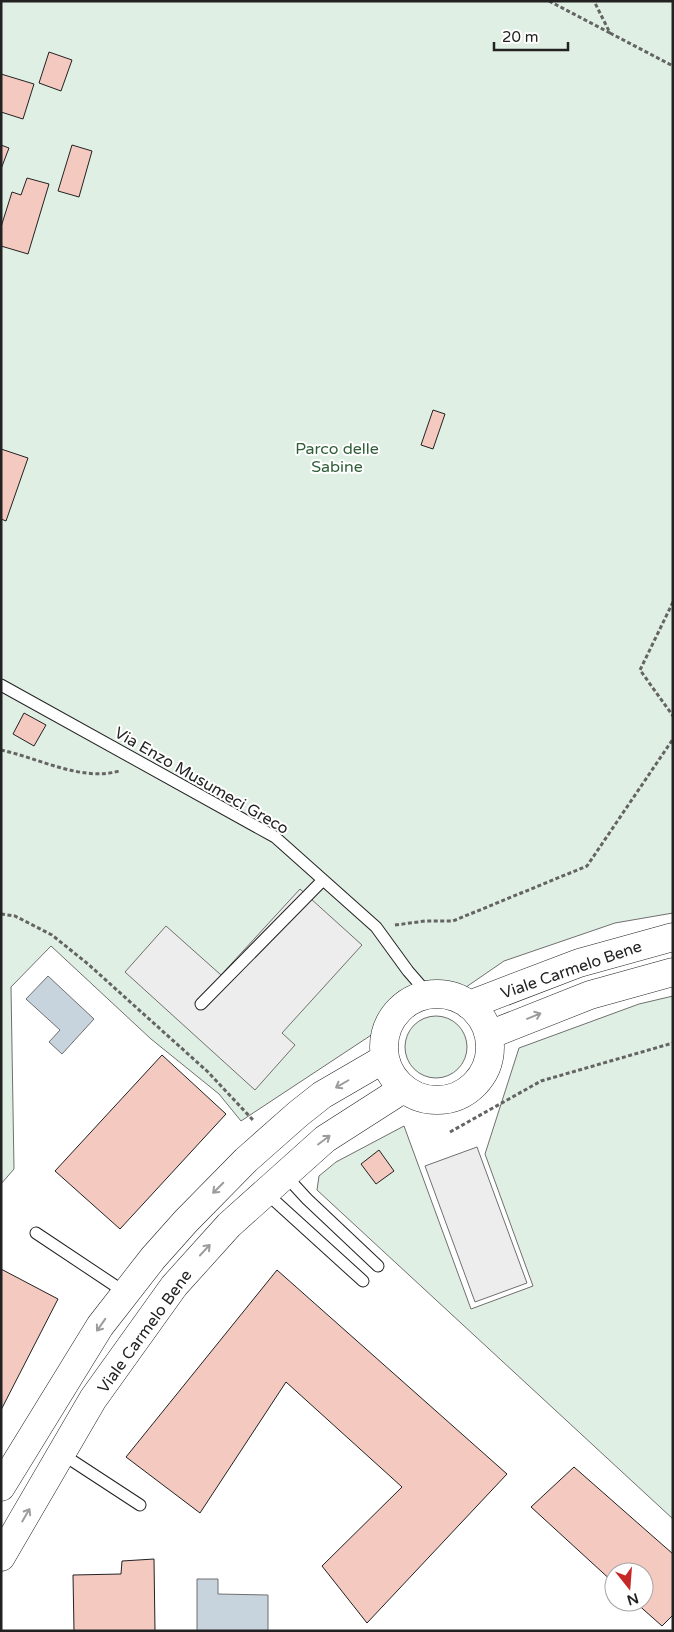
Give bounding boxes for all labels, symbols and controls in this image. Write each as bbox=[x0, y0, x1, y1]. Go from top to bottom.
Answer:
scale bar bbox=[494, 20, 568, 52]
text: 20 m bbox=[502, 28, 539, 46]
park label: Parco delle Sabine bbox=[295, 439, 379, 477]
street label: Via Enzo Musumeci Greco bbox=[111, 723, 292, 839]
street label: Viale Carmelo Bene bbox=[498, 936, 644, 1003]
one-way arrow bbox=[526, 1011, 541, 1021]
one-way arrow bbox=[335, 1079, 349, 1089]
one-way arrow bbox=[317, 1135, 331, 1145]
one-way arrow bbox=[212, 1182, 224, 1194]
one-way arrow bbox=[199, 1244, 211, 1257]
street label: Viale Carmelo Bene bbox=[93, 1266, 196, 1397]
one-way arrow bbox=[96, 1318, 106, 1332]
one-way arrow bbox=[22, 1508, 32, 1522]
north arrow bbox=[604, 1562, 654, 1612]
text: N bbox=[625, 1589, 641, 1609]

